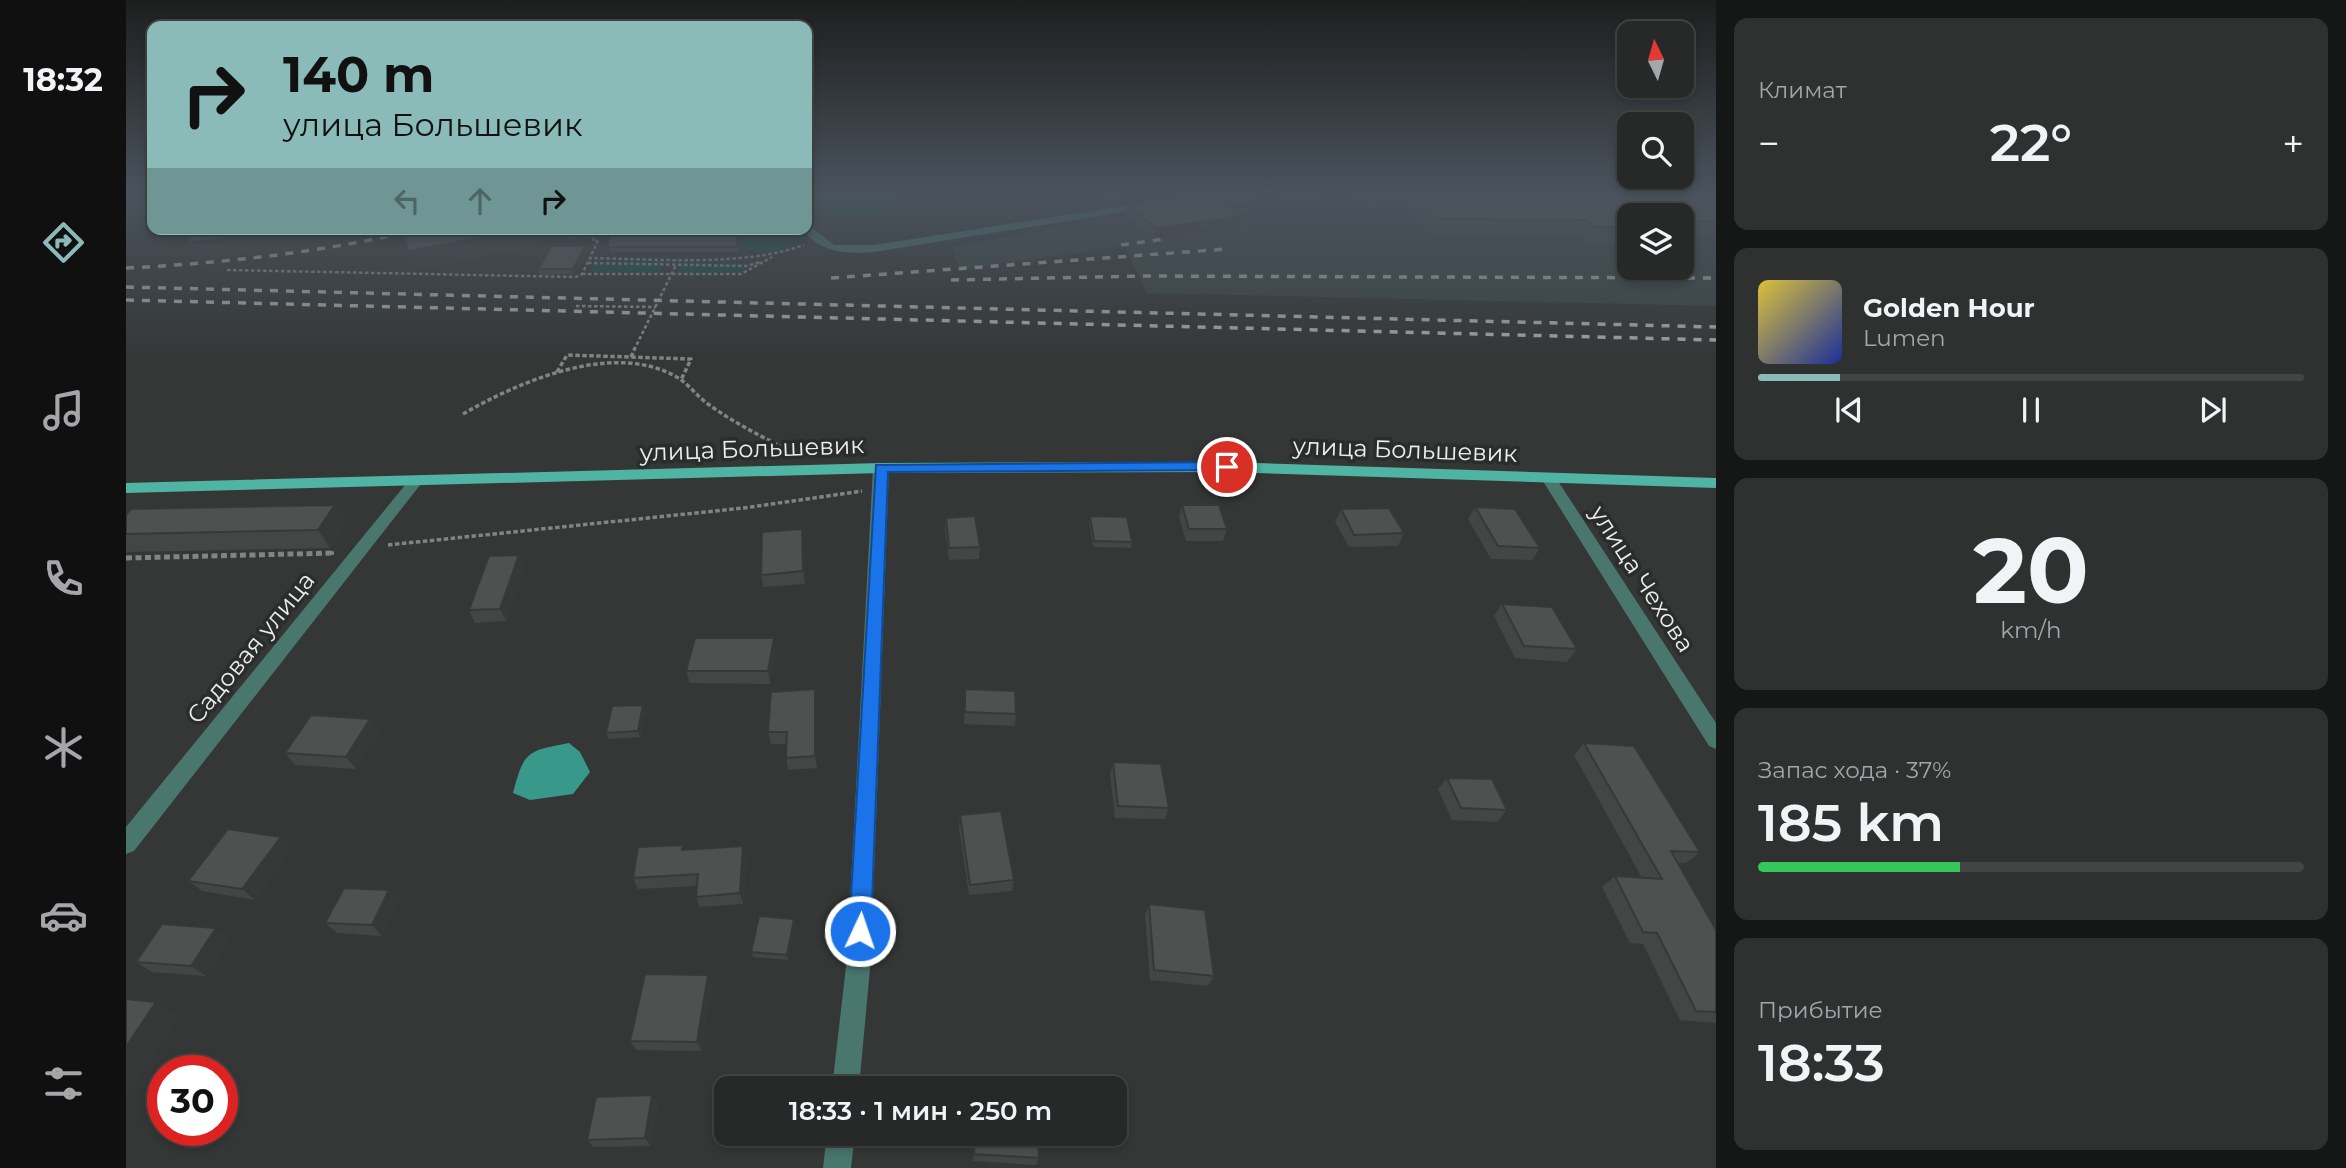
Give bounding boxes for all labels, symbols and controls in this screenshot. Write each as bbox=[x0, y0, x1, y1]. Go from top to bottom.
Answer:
north arrow bbox=[1617, 21, 1694, 98]
map controls bbox=[1617, 21, 1694, 280]
text: 140 m bbox=[283, 45, 435, 104]
icon: right bbox=[168, 49, 259, 140]
text: 18:32 bbox=[23, 60, 103, 99]
text: Климат bbox=[1758, 76, 1847, 104]
text: улица Большевик bbox=[283, 105, 583, 144]
text: 22° bbox=[1990, 111, 2072, 174]
button: search bbox=[1617, 112, 1694, 189]
text: − bbox=[1758, 120, 1780, 167]
text: + bbox=[2282, 120, 2304, 167]
icon: left bbox=[388, 182, 426, 220]
icon: ahead bbox=[461, 182, 499, 220]
icon: right bbox=[534, 182, 572, 220]
button: layers bbox=[1617, 203, 1694, 280]
icon: directions bbox=[39, 218, 88, 267]
text: Golden Hour bbox=[1863, 292, 2035, 324]
text: Lumen bbox=[1863, 324, 1946, 352]
icon: music bbox=[39, 386, 88, 435]
icon: previous bbox=[1830, 391, 1868, 429]
icon: pause bbox=[2012, 391, 2050, 429]
icon: next bbox=[2194, 391, 2232, 429]
street label: улица Большевик bbox=[638, 430, 865, 467]
street label: улица Большевик bbox=[1291, 431, 1518, 468]
pin bbox=[1197, 437, 1257, 497]
icon: arrive bbox=[1208, 448, 1246, 486]
street label: улица Чехова bbox=[1584, 499, 1701, 657]
text: 20 bbox=[1973, 515, 2089, 626]
icon: phone bbox=[39, 554, 88, 603]
street label: Садовая улица bbox=[181, 566, 320, 729]
text: km/h bbox=[2000, 616, 2062, 644]
icon: climate bbox=[39, 723, 88, 772]
text: Запас хода · 37% bbox=[1758, 756, 1951, 784]
text: 185 km bbox=[1758, 791, 1944, 854]
icon: car bbox=[39, 891, 88, 940]
position arrow bbox=[823, 894, 897, 968]
text: Прибытие bbox=[1758, 996, 1883, 1024]
text: 18:33 bbox=[1758, 1031, 1885, 1094]
speed limit sign: 30 bbox=[147, 1055, 238, 1146]
icon: filters bbox=[39, 1059, 88, 1108]
text: 18:33 · 1 мин · 250 m bbox=[789, 1095, 1052, 1127]

